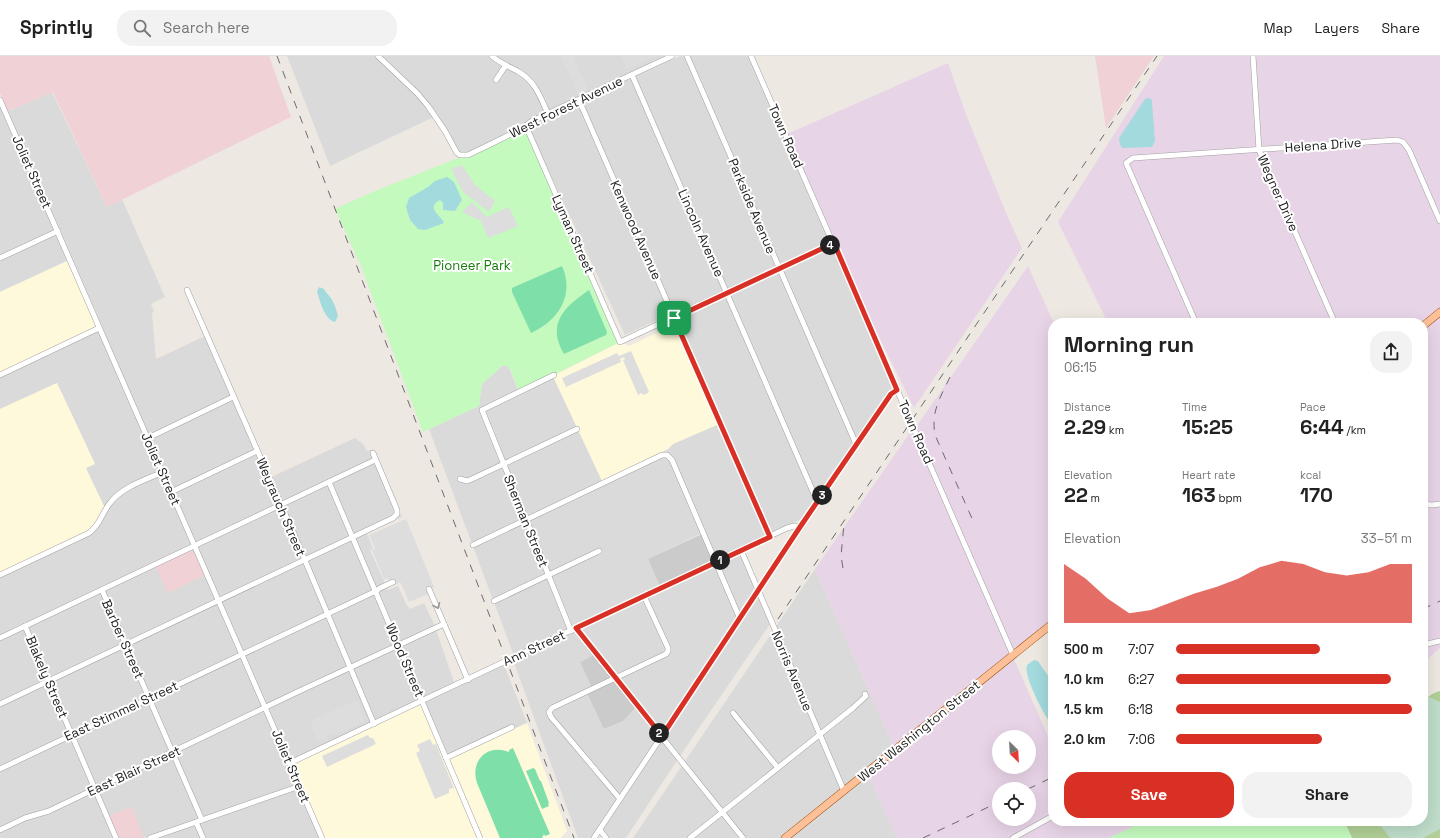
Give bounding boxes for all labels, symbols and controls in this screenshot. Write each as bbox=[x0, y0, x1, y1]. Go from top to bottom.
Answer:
search box bbox=[117, 10, 397, 46]
text: Sprintly bbox=[20, 15, 93, 40]
icon: search bbox=[131, 17, 153, 39]
text: Search here bbox=[163, 18, 250, 37]
text: Map bbox=[1263, 19, 1293, 37]
text: Layers bbox=[1315, 19, 1359, 37]
text: Share bbox=[1381, 19, 1420, 37]
street label: West Forest Avenue bbox=[507, 72, 625, 142]
street label: Town Road bbox=[764, 102, 808, 170]
street label: Joliet Street bbox=[8, 133, 56, 211]
street label: Helena Drive bbox=[1284, 134, 1362, 156]
street label: Wegner Drive bbox=[1253, 152, 1303, 234]
street label: Parkside Avenue bbox=[724, 156, 780, 256]
street label: Kenwood Avenue bbox=[606, 178, 666, 282]
street label: Lincoln Avenue bbox=[674, 186, 728, 280]
street label: Lyman Street bbox=[548, 192, 598, 276]
pin: 4 bbox=[820, 235, 840, 255]
text: 4 bbox=[827, 238, 834, 252]
park label: Pioneer Park bbox=[433, 257, 511, 274]
pin bbox=[657, 301, 691, 335]
icon: arrive bbox=[663, 307, 685, 329]
text: Morning run bbox=[1064, 330, 1194, 358]
button: share bbox=[1370, 331, 1412, 373]
text: 06:15 bbox=[1064, 359, 1097, 376]
street label: Town Road bbox=[894, 398, 938, 466]
text: Distance bbox=[1064, 400, 1111, 414]
text: Time bbox=[1182, 400, 1207, 414]
text: Pace bbox=[1300, 400, 1326, 414]
text: 2.29 bbox=[1064, 414, 1106, 440]
text: 15:25 bbox=[1182, 414, 1233, 440]
text: 6:44 bbox=[1300, 414, 1344, 440]
text: km bbox=[1106, 423, 1124, 437]
text: /km bbox=[1344, 423, 1366, 437]
street label: Joliet Street bbox=[137, 430, 185, 508]
street label: Weyrauch Street bbox=[253, 455, 309, 559]
text: Elevation bbox=[1064, 468, 1112, 482]
text: Heart rate bbox=[1182, 468, 1235, 482]
text: kcal bbox=[1300, 468, 1321, 482]
street label: Sherman Street bbox=[500, 472, 552, 570]
text: 22 bbox=[1064, 482, 1088, 508]
text: 163 bbox=[1182, 482, 1216, 508]
text: 170 bbox=[1300, 482, 1333, 508]
pin: 3 bbox=[812, 485, 832, 505]
text: 3 bbox=[819, 488, 825, 502]
text: m bbox=[1088, 491, 1100, 505]
text: bpm bbox=[1216, 491, 1242, 505]
text: Elevation bbox=[1064, 530, 1121, 547]
text: 33–51 m bbox=[1361, 530, 1412, 547]
pin: 1 bbox=[710, 550, 730, 570]
text: 1 bbox=[718, 553, 722, 567]
street label: Barber Street bbox=[98, 597, 148, 681]
one-way arrow bbox=[432, 602, 440, 610]
street label: Wood Street bbox=[382, 620, 428, 700]
street label: Ann Street bbox=[500, 626, 568, 670]
street label: Norris Avenue bbox=[767, 628, 817, 714]
street label: Blakely Street bbox=[22, 633, 72, 721]
text: 500 m bbox=[1064, 641, 1103, 658]
text: 7:07 bbox=[1128, 641, 1154, 658]
text: 1.0 km bbox=[1064, 671, 1104, 688]
text: 6:27 bbox=[1128, 671, 1154, 688]
street label: West Washington Street bbox=[854, 676, 984, 786]
street label: East Stimmel Street bbox=[61, 677, 181, 745]
text: 1.5 km bbox=[1064, 701, 1103, 718]
text: 6:18 bbox=[1128, 701, 1153, 718]
pin: 2 bbox=[649, 723, 669, 743]
text: 2 bbox=[656, 726, 662, 740]
street label: Joliet Street bbox=[268, 727, 314, 805]
north arrow bbox=[992, 730, 1036, 774]
map controls bbox=[992, 730, 1036, 826]
text: 2.0 km bbox=[1064, 731, 1106, 748]
text: 7:06 bbox=[1128, 731, 1155, 748]
street label: East Blair Street bbox=[85, 742, 183, 800]
button: Save bbox=[1064, 772, 1234, 818]
button: Share bbox=[1242, 772, 1412, 818]
button: locate bbox=[992, 782, 1036, 826]

